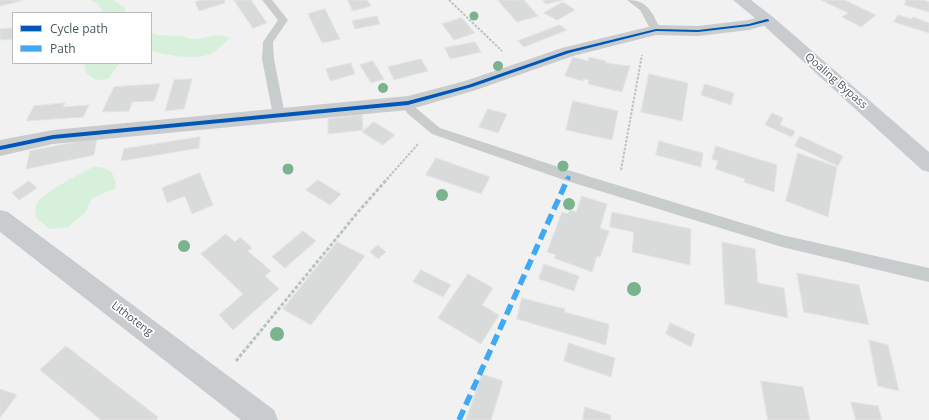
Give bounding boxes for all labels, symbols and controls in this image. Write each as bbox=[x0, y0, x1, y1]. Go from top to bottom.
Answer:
legend bbox=[12, 12, 152, 64]
text: Cycle path bbox=[50, 20, 108, 37]
text: Path bbox=[50, 40, 76, 57]
street label: Qoaling Bypass bbox=[802, 50, 870, 112]
street label: Lithoteng bbox=[109, 299, 155, 339]

